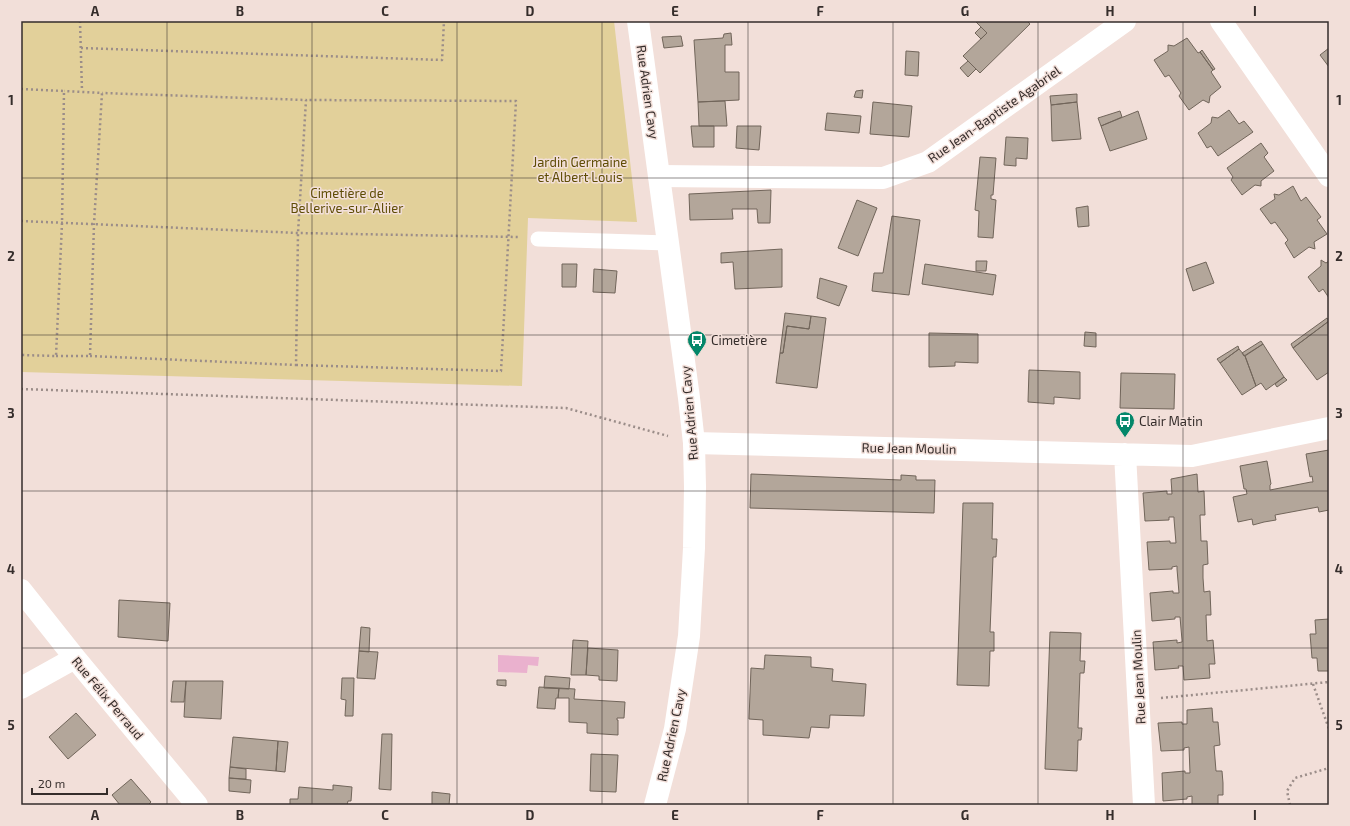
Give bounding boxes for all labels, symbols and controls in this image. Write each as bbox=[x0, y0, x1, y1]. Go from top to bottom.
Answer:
text: A bbox=[91, 3, 100, 19]
text: B bbox=[236, 3, 244, 19]
text: C bbox=[381, 3, 389, 19]
text: D bbox=[526, 3, 535, 19]
text: E bbox=[671, 3, 679, 19]
text: F bbox=[816, 3, 824, 19]
text: G bbox=[961, 3, 969, 19]
text: H bbox=[1106, 3, 1115, 19]
text: I bbox=[1253, 3, 1257, 19]
street label: Rue Adrien Cavy bbox=[633, 44, 663, 140]
street label: Rue Jean-Baptiste Agabriel bbox=[925, 62, 1063, 166]
text: 1 bbox=[8, 92, 14, 108]
text: 1 bbox=[1336, 92, 1342, 108]
park label: Jardin Germaine et Albert Louis bbox=[533, 154, 627, 185]
park label: Cimetière de Bellerive-sur-Aliier bbox=[291, 185, 403, 216]
text: 2 bbox=[7, 248, 15, 264]
text: 2 bbox=[1335, 248, 1343, 264]
bus stop icon: Cimetière bbox=[686, 329, 708, 357]
place label: Cimetière bbox=[711, 332, 767, 348]
street label: Rue Adrien Cavy bbox=[677, 365, 701, 461]
text: 3 bbox=[7, 405, 15, 421]
text: 3 bbox=[1335, 405, 1343, 421]
bus stop icon: Clair Matin bbox=[1114, 410, 1136, 438]
place label: Clair Matin bbox=[1139, 413, 1203, 429]
street label: Rue Jean Moulin bbox=[861, 439, 957, 457]
text: 4 bbox=[7, 561, 15, 577]
text: 4 bbox=[1335, 561, 1343, 577]
street label: Rue Jean Moulin bbox=[1128, 629, 1148, 725]
street label: Rue Félix Perraud bbox=[69, 653, 147, 743]
street label: Rue Adrien Cavy bbox=[653, 687, 689, 783]
text: 5 bbox=[7, 717, 15, 733]
text: 5 bbox=[1335, 717, 1343, 733]
scale bar bbox=[32, 770, 107, 796]
text: 20 m bbox=[38, 776, 65, 790]
text: A bbox=[91, 807, 100, 823]
text: B bbox=[236, 807, 244, 823]
text: C bbox=[381, 807, 389, 823]
text: D bbox=[526, 807, 535, 823]
text: E bbox=[671, 807, 679, 823]
text: F bbox=[816, 807, 824, 823]
text: G bbox=[961, 807, 969, 823]
text: H bbox=[1106, 807, 1115, 823]
text: I bbox=[1253, 807, 1257, 823]

